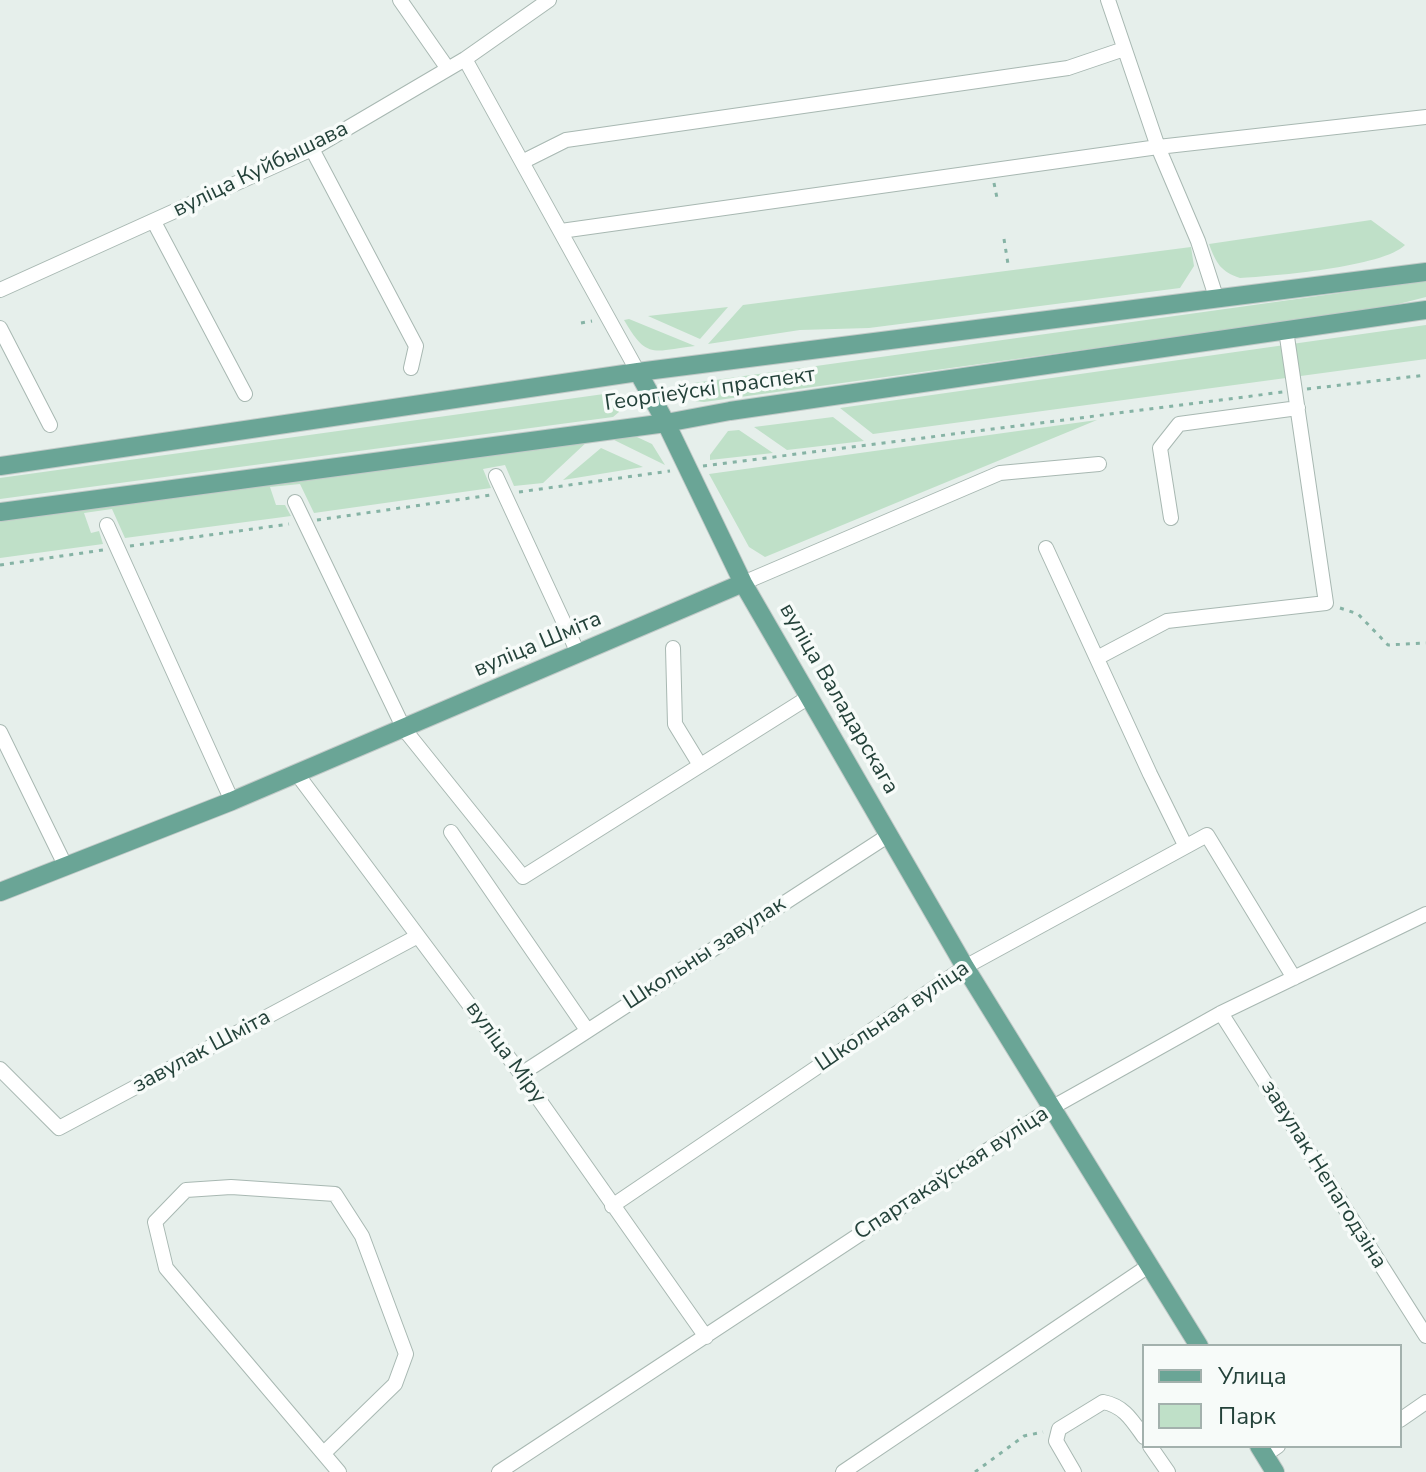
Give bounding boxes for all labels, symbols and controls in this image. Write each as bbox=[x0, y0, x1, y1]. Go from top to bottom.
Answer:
street label: вуліца Куйбышава bbox=[169, 116, 353, 224]
street label: Георгіеўскі праспект bbox=[603, 362, 817, 418]
street label: вуліца Валадарскага bbox=[773, 599, 903, 799]
street label: вуліца Шміта bbox=[470, 606, 606, 684]
street label: Школьны завулак bbox=[619, 892, 791, 1016]
street label: Школьная вуліца bbox=[811, 956, 975, 1078]
street label: вуліца Міру bbox=[459, 997, 551, 1109]
street label: завулак Шміта bbox=[129, 1005, 275, 1099]
street label: завулак Непагодзіна bbox=[1254, 1076, 1392, 1274]
street label: Спартакаўская вуліца bbox=[850, 1101, 1054, 1247]
legend bbox=[1142, 1344, 1402, 1448]
text: Улица bbox=[1218, 1360, 1287, 1392]
text: Парк bbox=[1218, 1400, 1276, 1432]

